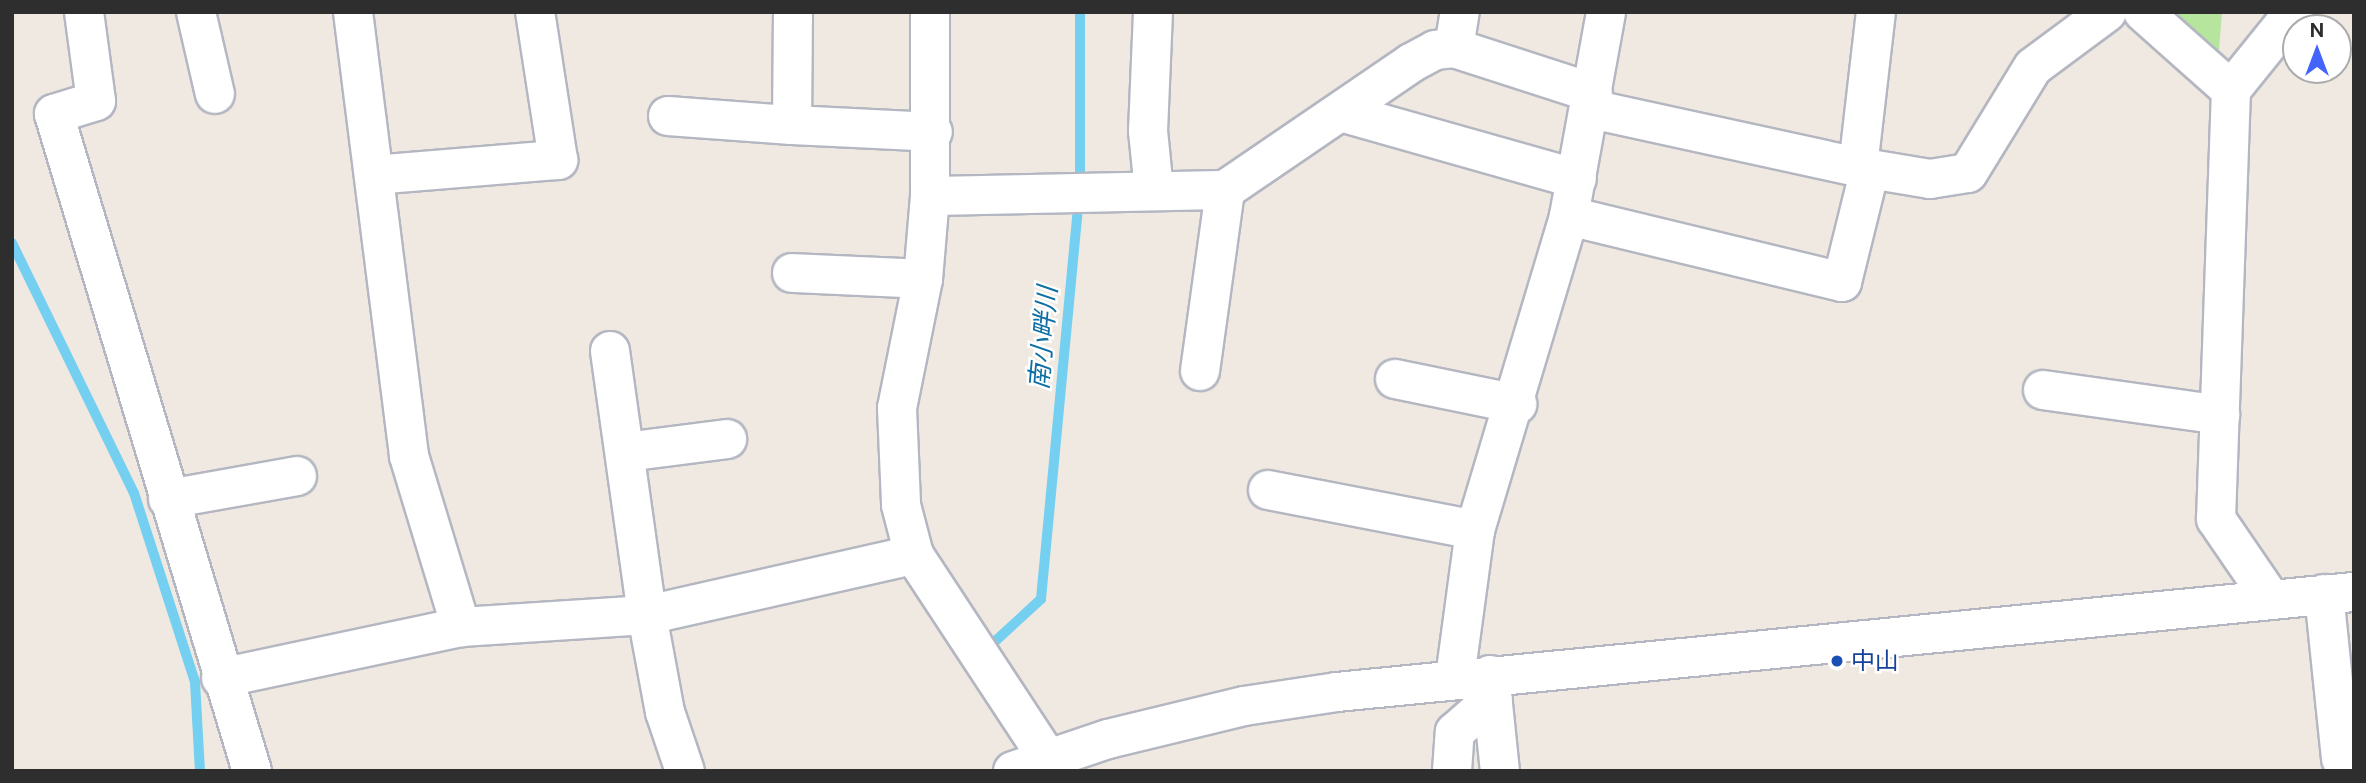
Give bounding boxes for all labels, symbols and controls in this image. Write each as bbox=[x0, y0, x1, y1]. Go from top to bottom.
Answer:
north arrow bbox=[2282, 14, 2352, 84]
text: N bbox=[2310, 19, 2324, 41]
water label: 南小畔川 bbox=[1023, 285, 1063, 391]
place label: 中山 bbox=[1851, 647, 1899, 675]
marker: 中山 bbox=[1829, 653, 1845, 669]

